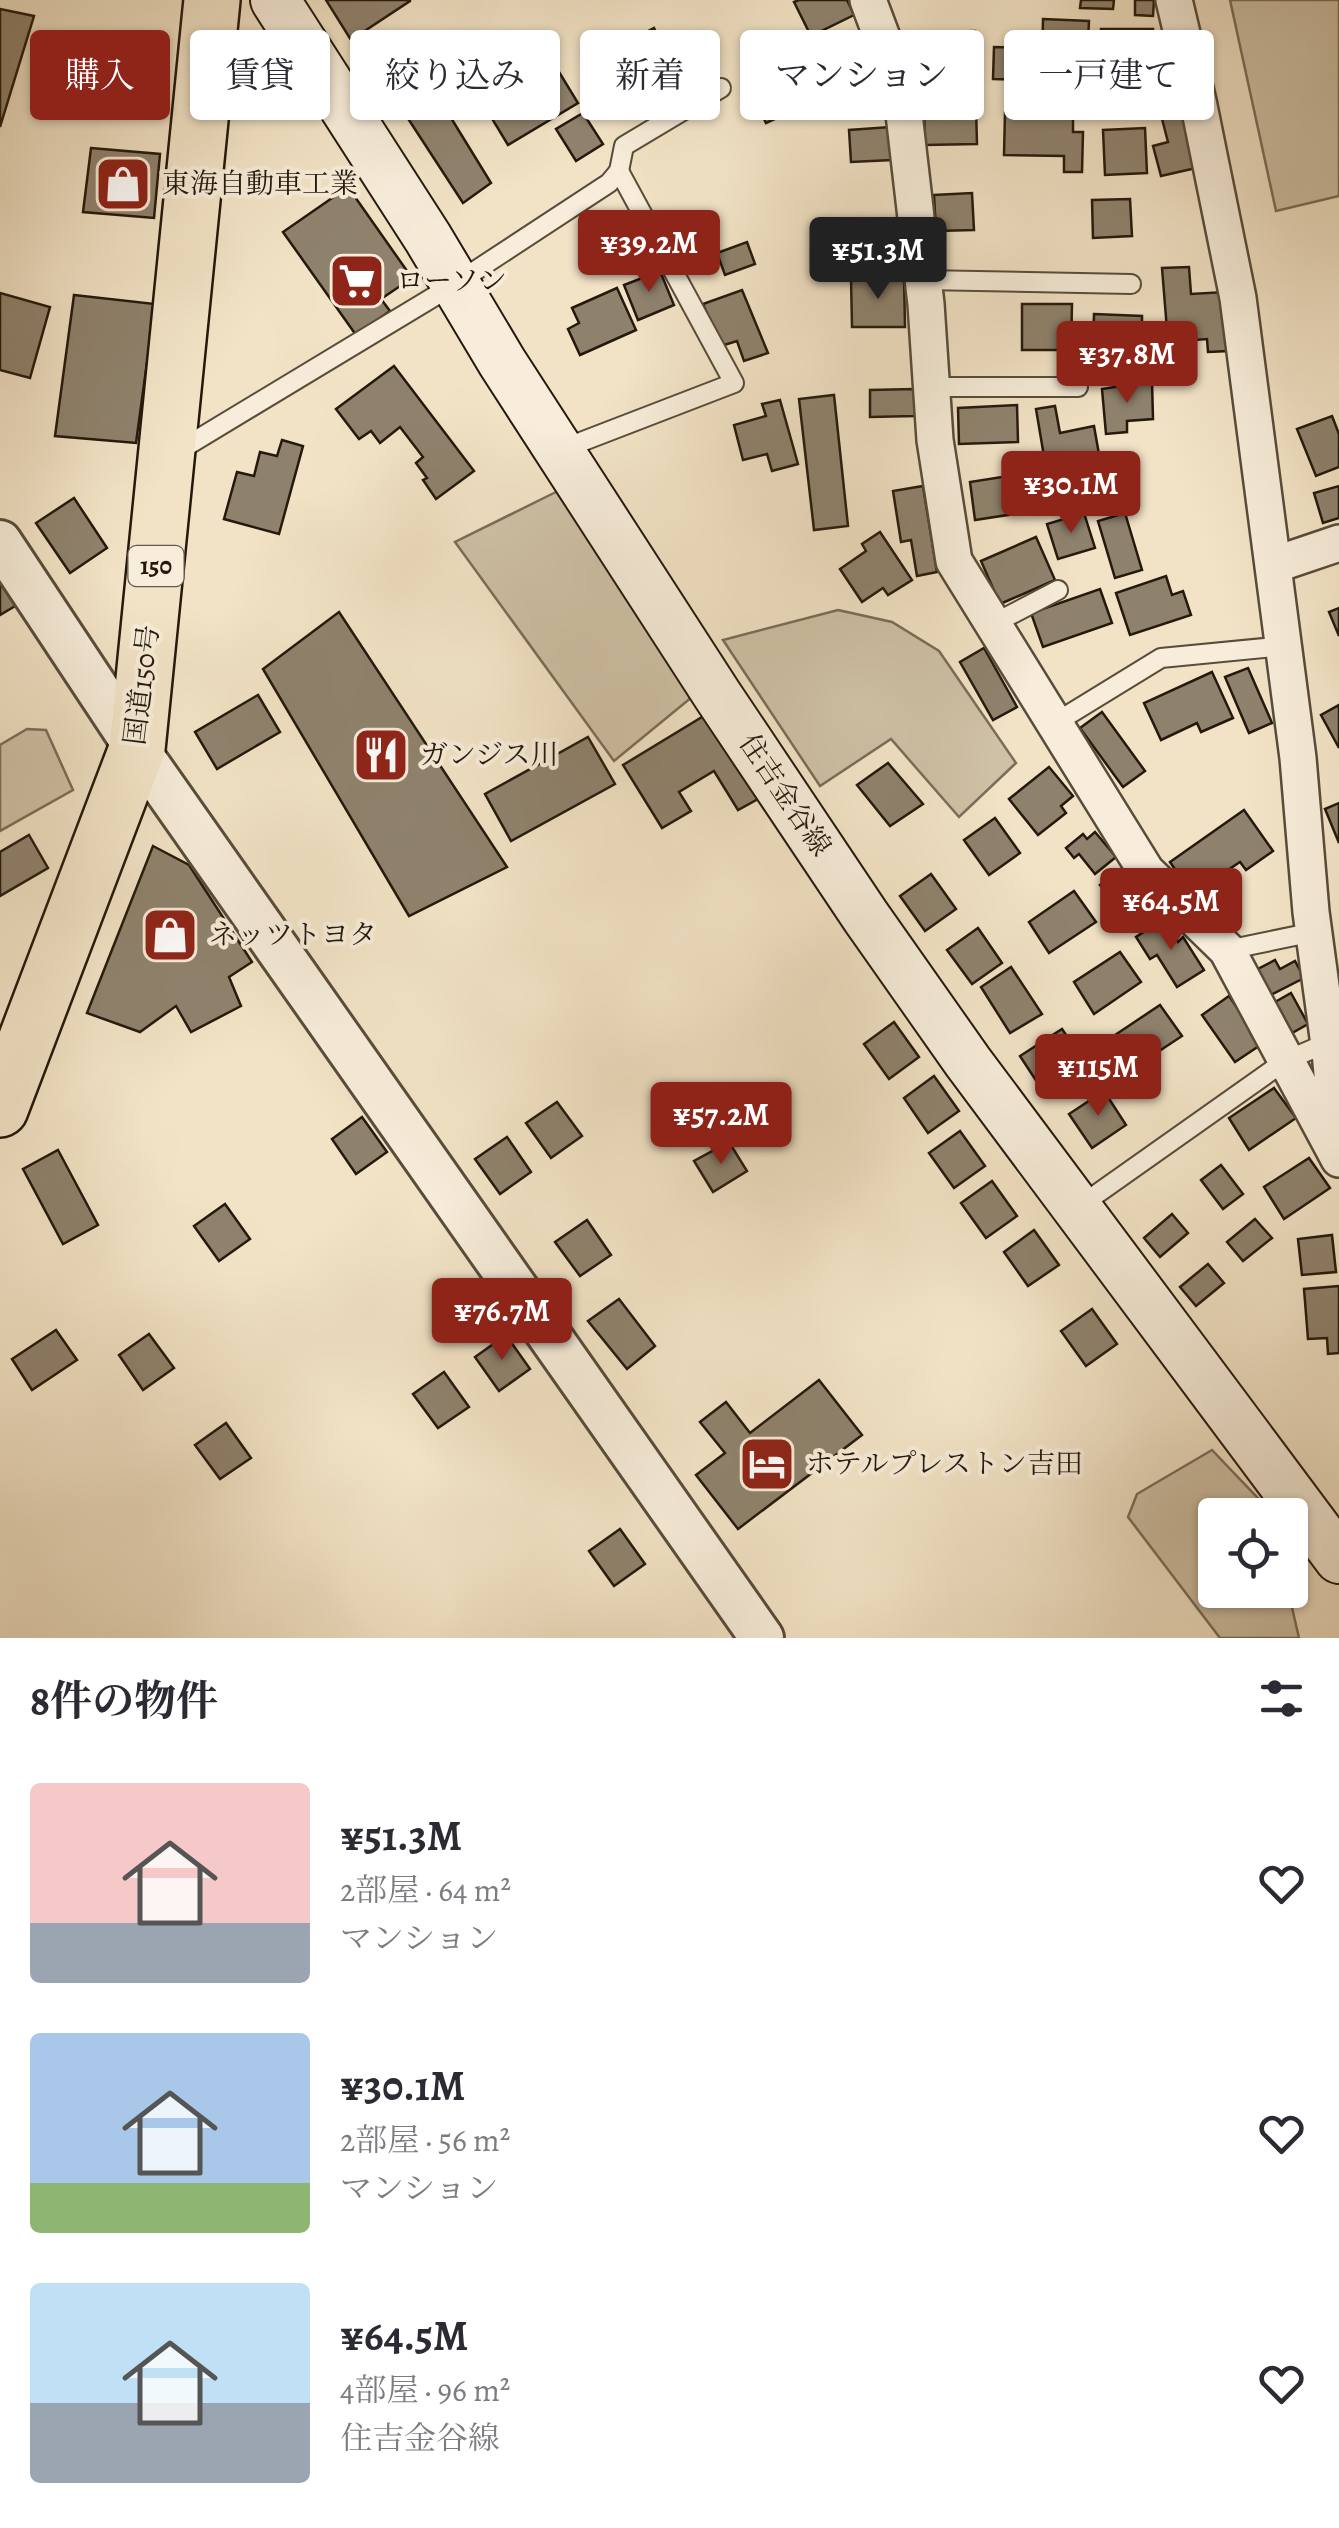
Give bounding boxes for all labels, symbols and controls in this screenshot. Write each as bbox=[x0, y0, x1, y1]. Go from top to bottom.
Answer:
chip: 購入 bbox=[30, 30, 170, 120]
chip: 賃貸 bbox=[190, 30, 330, 120]
chip: 絞り込み bbox=[350, 30, 560, 120]
chip: 新着 bbox=[580, 30, 720, 120]
chip: マンション bbox=[740, 30, 984, 120]
chip: 一戸建て bbox=[1004, 30, 1214, 120]
shop icon: 東海自動車工業 bbox=[93, 154, 153, 214]
place label: 東海自動車工業 bbox=[162, 165, 358, 203]
pin: ¥39.2M bbox=[568, 210, 730, 295]
pin: ¥51.3M bbox=[797, 217, 959, 302]
text: ¥39.2M bbox=[600, 220, 698, 264]
text: ¥51.3M bbox=[832, 227, 924, 271]
supermarket icon: ローソン bbox=[327, 251, 387, 311]
place label: ローソン bbox=[396, 262, 507, 300]
pin: ¥37.8M bbox=[1046, 321, 1208, 406]
text: ¥37.8M bbox=[1079, 331, 1175, 375]
pin: ¥30.1M bbox=[990, 451, 1152, 536]
text: ¥30.1M bbox=[1023, 461, 1119, 505]
road number: 150 bbox=[128, 546, 184, 586]
street label: 国道150号 bbox=[116, 623, 168, 747]
restaurant icon: ガンジス川 bbox=[351, 725, 411, 785]
street label: 住吉金谷線 bbox=[730, 726, 840, 864]
place label: ガンジス川 bbox=[420, 736, 558, 774]
pin: ¥64.5M bbox=[1090, 868, 1252, 953]
text: ¥64.5M bbox=[1122, 878, 1220, 922]
shop icon: ネッツトヨタ bbox=[140, 905, 200, 965]
place label: ネッツトヨタ bbox=[209, 916, 377, 954]
pin: ¥115M bbox=[1028, 1034, 1168, 1119]
text: ¥115M bbox=[1057, 1044, 1139, 1088]
pin: ¥57.2M bbox=[640, 1082, 802, 1167]
text: ¥57.2M bbox=[673, 1092, 769, 1136]
pin: ¥76.7M bbox=[421, 1278, 583, 1363]
text: ¥76.7M bbox=[454, 1288, 550, 1332]
hotel icon: ホテルプレストン吉田 bbox=[737, 1434, 797, 1494]
place label: ホテルプレストン吉田 bbox=[806, 1445, 1083, 1483]
map controls bbox=[1198, 1498, 1308, 1608]
button: locate bbox=[1198, 1498, 1308, 1608]
icon: filters bbox=[1254, 1671, 1309, 1726]
text: 8件の物件 bbox=[30, 1672, 218, 1729]
text: ¥51.3M bbox=[340, 1807, 462, 1864]
icon: home bbox=[110, 1823, 230, 1943]
icon: heart bbox=[1254, 1856, 1309, 1911]
text: 2部屋 · 64 m² bbox=[340, 1868, 511, 1912]
text: マンション bbox=[340, 1916, 499, 1960]
text: ¥30.1M bbox=[340, 2057, 465, 2114]
icon: home bbox=[110, 2073, 230, 2193]
icon: heart bbox=[1254, 2106, 1309, 2161]
text: 2部屋 · 56 m² bbox=[340, 2118, 510, 2162]
text: マンション bbox=[340, 2166, 499, 2210]
text: ¥64.5M bbox=[340, 2307, 468, 2364]
icon: home bbox=[110, 2323, 230, 2443]
icon: heart bbox=[1254, 2356, 1309, 2411]
text: 4部屋 · 96 m² bbox=[340, 2368, 510, 2412]
text: 住吉金谷線 bbox=[340, 2416, 500, 2460]

